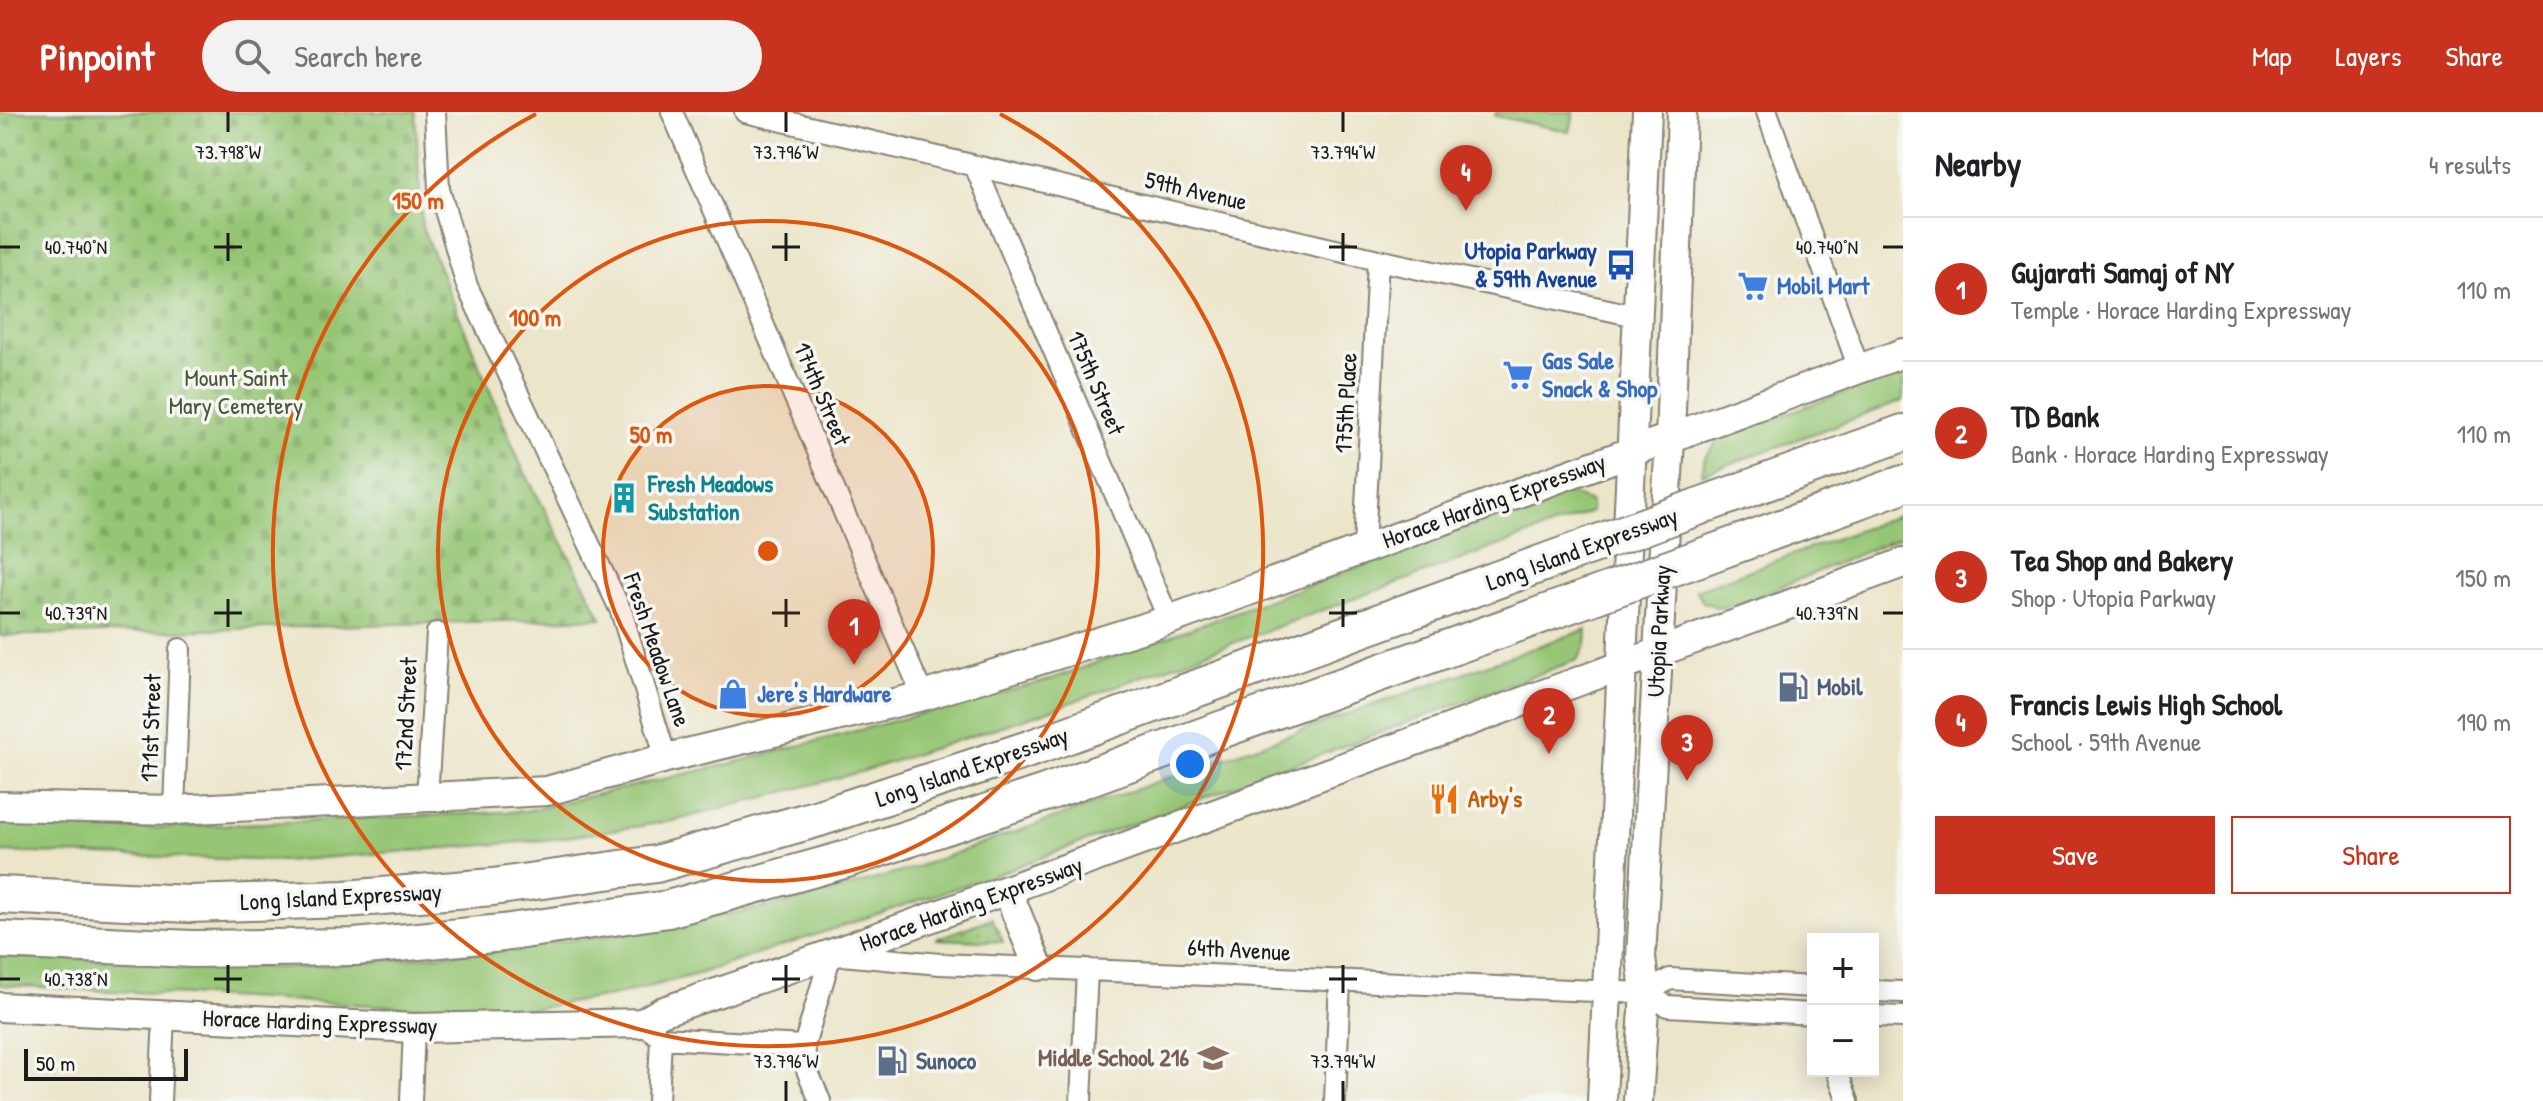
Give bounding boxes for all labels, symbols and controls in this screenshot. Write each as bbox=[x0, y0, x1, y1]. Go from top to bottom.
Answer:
search box bbox=[202, 20, 762, 92]
text: Pinpoint bbox=[40, 30, 154, 82]
icon: search bbox=[230, 34, 274, 78]
text: Search here bbox=[294, 36, 423, 76]
text: Map bbox=[2252, 37, 2292, 75]
text: Layers bbox=[2336, 37, 2401, 75]
text: Share bbox=[2445, 37, 2503, 75]
text: 73.798°W bbox=[195, 138, 262, 165]
text: 73.796°W bbox=[753, 138, 819, 165]
text: 73.794°W bbox=[1311, 138, 1376, 165]
text: Nearby bbox=[1935, 141, 2021, 187]
pin: 4 bbox=[1440, 145, 1492, 211]
text: 4 results bbox=[2429, 147, 2511, 182]
street label: 59th Avenue bbox=[1142, 163, 1251, 217]
text: 150 m bbox=[392, 184, 444, 216]
text: 40.740°N bbox=[45, 233, 107, 260]
text: 40.740°N bbox=[1796, 233, 1858, 260]
place label: Utopia Parkway & 59th Avenue bbox=[1464, 234, 1597, 294]
bus stop icon: Utopia Parkway & 59th Avenue bbox=[1604, 248, 1638, 282]
text: Gujarati Samaj of NY bbox=[2011, 252, 2234, 292]
supermarket icon: Mobil Mart bbox=[1736, 269, 1770, 303]
place label: Mobil Mart bbox=[1777, 269, 1870, 301]
text: 1 bbox=[1956, 272, 1966, 307]
text: 110 m bbox=[2457, 272, 2511, 307]
text: Temple · Horace Harding Expressway bbox=[2011, 292, 2352, 327]
text: 100 m bbox=[509, 301, 561, 333]
street label: 175th Street bbox=[1061, 326, 1134, 440]
street label: 174th Street bbox=[787, 337, 859, 451]
place label: Gas Sale Snack & Shop bbox=[1542, 344, 1658, 405]
street label: 175th Place bbox=[1326, 351, 1364, 454]
supermarket icon: Gas Sale Snack & Shop bbox=[1501, 358, 1535, 392]
park label: Mount Saint Mary Cemetery bbox=[169, 361, 303, 421]
text: TD Bank bbox=[2011, 396, 2099, 436]
text: 2 bbox=[1955, 416, 1967, 451]
text: 110 m bbox=[2457, 416, 2511, 451]
text: 50 m bbox=[630, 418, 672, 450]
text: Bank · Horace Harding Expressway bbox=[2011, 436, 2329, 471]
street label: Horace Harding Expressway bbox=[1378, 445, 1610, 555]
place label: Fresh Meadows Substation bbox=[647, 467, 773, 527]
building icon: Fresh Meadows Substation bbox=[607, 481, 641, 515]
street label: Long Island Expressway bbox=[1481, 499, 1682, 598]
centre of rings bbox=[754, 537, 782, 565]
text: Tea Shop and Bakery bbox=[2011, 540, 2233, 580]
text: 3 bbox=[1955, 560, 1967, 595]
text: 150 m bbox=[2455, 560, 2511, 595]
street label: Utopia Parkway bbox=[1639, 564, 1677, 698]
street label: Fresh Meadow Lane bbox=[616, 568, 699, 731]
text: Shop · Utopia Parkway bbox=[2011, 580, 2216, 615]
text: 40.739°N bbox=[45, 599, 107, 626]
pin: 1 bbox=[828, 599, 880, 665]
text: 40.739°N bbox=[1796, 599, 1858, 626]
street label: 172nd Street bbox=[386, 656, 424, 771]
fuel station icon: Mobil bbox=[1776, 670, 1810, 704]
place label: Mobil bbox=[1817, 670, 1863, 702]
street label: 171st Street bbox=[132, 673, 168, 783]
shop icon: Jere's Hardware bbox=[716, 677, 750, 711]
place label: Jere's Hardware bbox=[757, 677, 892, 709]
text: Francis Lewis High School bbox=[2011, 684, 2282, 724]
pin: 2 bbox=[1523, 688, 1575, 754]
text: 4 bbox=[1956, 704, 1966, 739]
text: 190 m bbox=[2457, 704, 2511, 739]
pin: 3 bbox=[1661, 715, 1713, 781]
street label: Long Island Expressway bbox=[871, 718, 1072, 814]
text: School · 59th Avenue bbox=[2011, 724, 2201, 759]
your location bbox=[1170, 744, 1210, 784]
restaurant icon: Arby's bbox=[1427, 782, 1461, 816]
place label: Arby's bbox=[1468, 782, 1522, 815]
button: Save bbox=[1935, 816, 2215, 894]
button: Share bbox=[2231, 816, 2511, 894]
street label: Horace Harding Expressway bbox=[855, 848, 1087, 958]
street label: Long Island Expressway bbox=[239, 875, 442, 917]
street label: 64th Avenue bbox=[1187, 930, 1292, 968]
map controls bbox=[1807, 933, 1879, 1077]
button: + bbox=[1807, 933, 1879, 1005]
text: 40.738°N bbox=[44, 965, 108, 992]
street label: Horace Harding Expressway bbox=[202, 1001, 438, 1041]
button: − bbox=[1807, 1005, 1879, 1077]
place label: Middle School 216 bbox=[1038, 1041, 1189, 1073]
school or university icon: Middle School 216 bbox=[1196, 1041, 1230, 1075]
fuel station icon: Sunoco bbox=[875, 1044, 909, 1078]
place label: Sunoco bbox=[916, 1044, 976, 1076]
scale bar bbox=[24, 1045, 188, 1081]
text: 73.796°W bbox=[753, 1047, 819, 1074]
text: 73.794°W bbox=[1311, 1047, 1376, 1074]
text: 50 m bbox=[36, 1048, 75, 1078]

